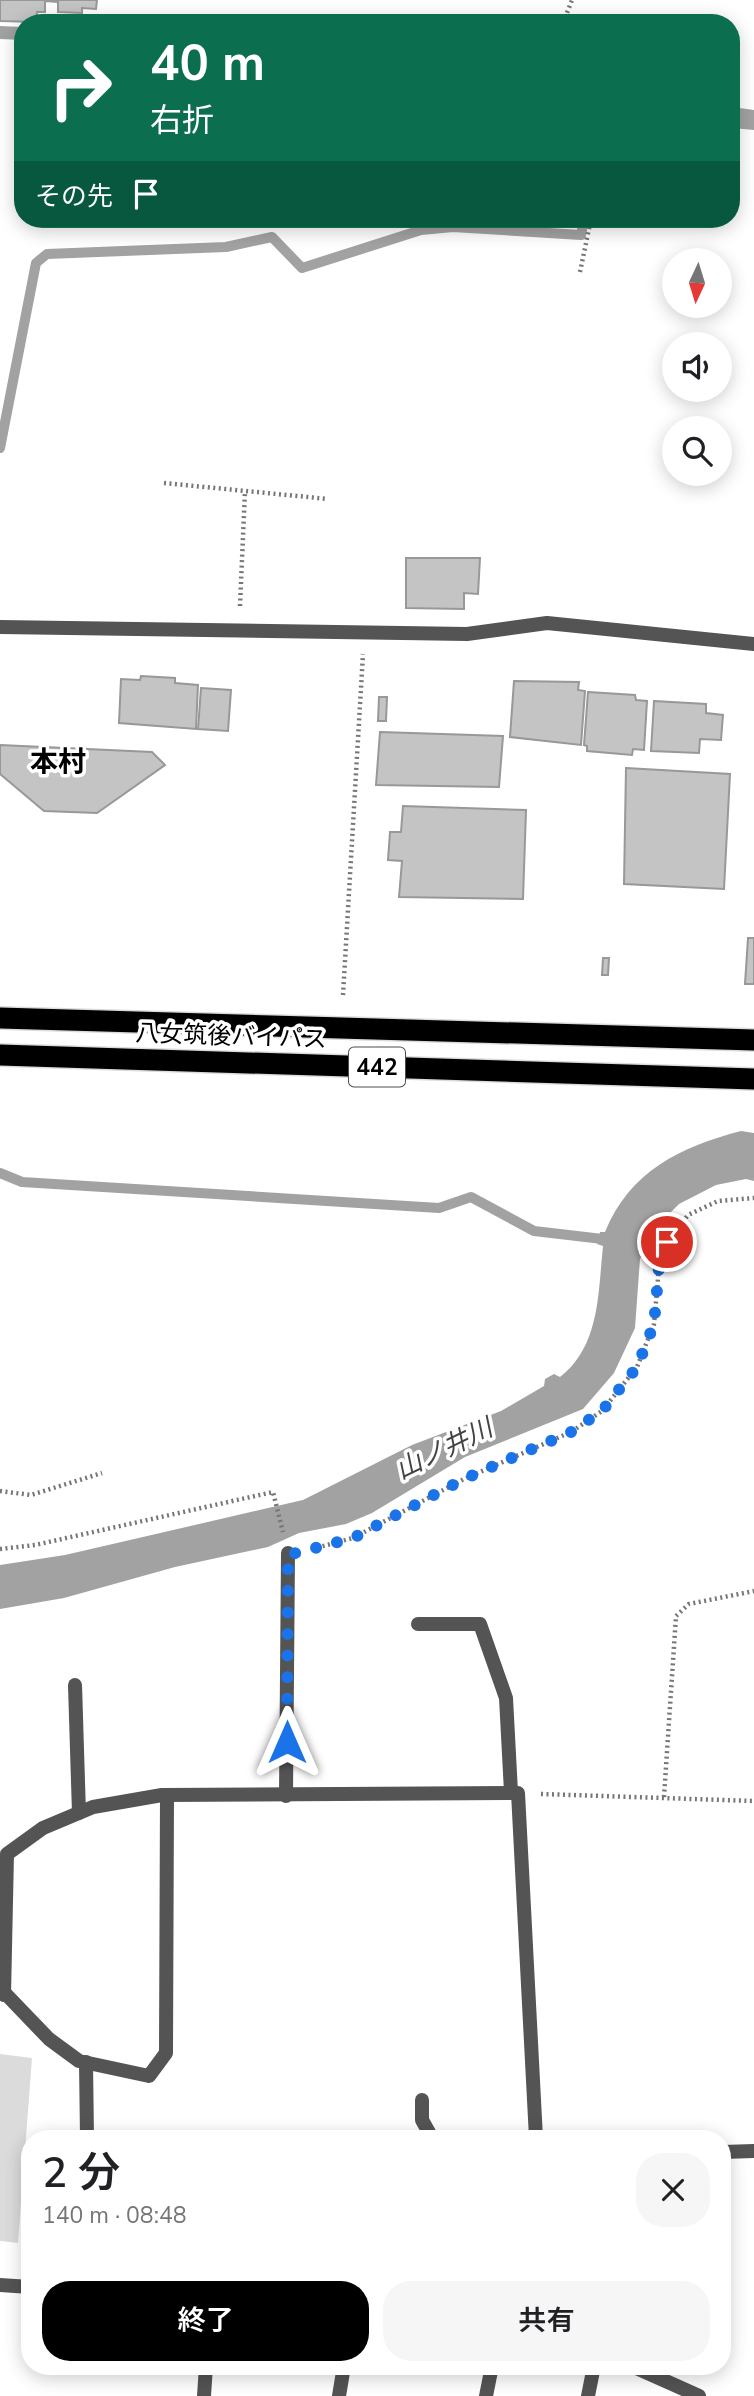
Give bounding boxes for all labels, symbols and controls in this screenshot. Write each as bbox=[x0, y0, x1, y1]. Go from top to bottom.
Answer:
text: 40 m bbox=[150, 30, 265, 97]
icon: right bbox=[35, 42, 126, 133]
text: 右折 bbox=[150, 99, 214, 142]
icon: arrive bbox=[127, 175, 165, 213]
text: その先 bbox=[35, 179, 113, 214]
north arrow bbox=[662, 248, 732, 318]
map controls bbox=[662, 248, 732, 486]
button: sound bbox=[662, 332, 732, 402]
button: search bbox=[662, 416, 732, 486]
district label: 本村 bbox=[30, 743, 86, 781]
street label: 八女筑後バイパス bbox=[135, 1017, 327, 1055]
road number: 442 bbox=[349, 1048, 405, 1086]
pin bbox=[637, 1212, 697, 1272]
icon: arrive bbox=[648, 1223, 686, 1261]
water label: 山ノ井川 bbox=[390, 1409, 501, 1488]
position arrow bbox=[250, 1705, 324, 1779]
text: 2 分 bbox=[42, 2145, 120, 2202]
button: close bbox=[636, 2153, 710, 2227]
text: 140 m · 08:48 bbox=[42, 2200, 187, 2231]
button: 終了 bbox=[42, 2281, 369, 2361]
button: 共有 bbox=[383, 2281, 710, 2361]

